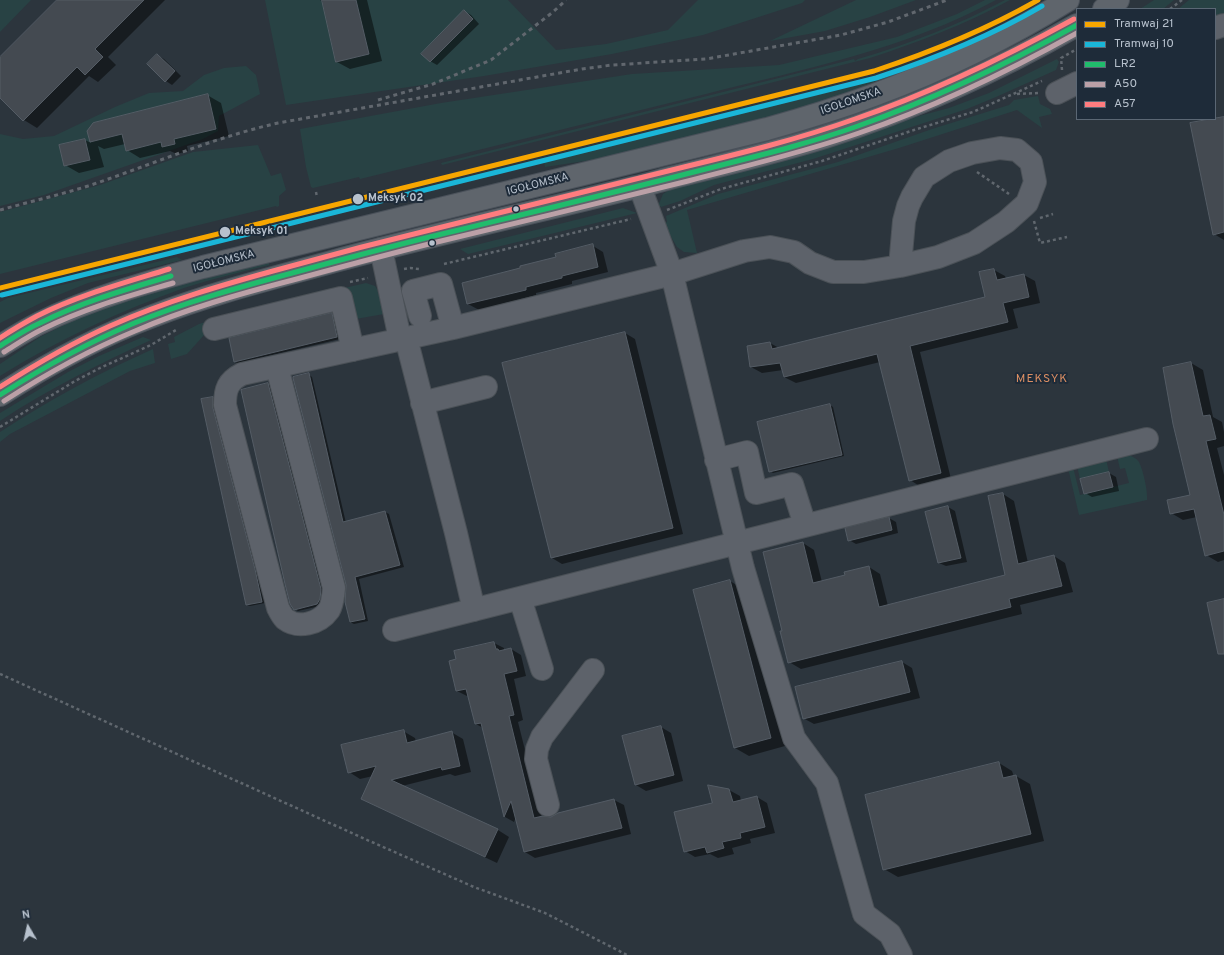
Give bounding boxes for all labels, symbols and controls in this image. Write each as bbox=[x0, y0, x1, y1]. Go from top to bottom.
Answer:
legend bbox=[1076, 8, 1216, 120]
text: Tramwaj 21 bbox=[1114, 16, 1174, 32]
text: Tramwaj 10 bbox=[1114, 36, 1174, 52]
text: LR2 bbox=[1114, 56, 1136, 72]
text: A50 bbox=[1114, 76, 1137, 92]
street label: IGOŁOMSKA bbox=[819, 86, 883, 118]
text: A57 bbox=[1114, 96, 1136, 112]
street label: IGOŁOMSKA bbox=[506, 171, 570, 199]
marker: Meksyk 02 bbox=[351, 192, 365, 206]
place label: Meksyk 02 bbox=[368, 192, 423, 206]
unlabelled marker bbox=[511, 204, 521, 214]
marker: Meksyk 01 bbox=[218, 225, 232, 239]
place label: Meksyk 01 bbox=[235, 225, 288, 239]
unlabelled marker bbox=[427, 238, 437, 248]
street label: IGOŁOMSKA bbox=[192, 248, 256, 276]
district label: MEKSYK bbox=[1016, 373, 1068, 387]
north arrow bbox=[8, 907, 48, 947]
text: N bbox=[21, 908, 31, 923]

